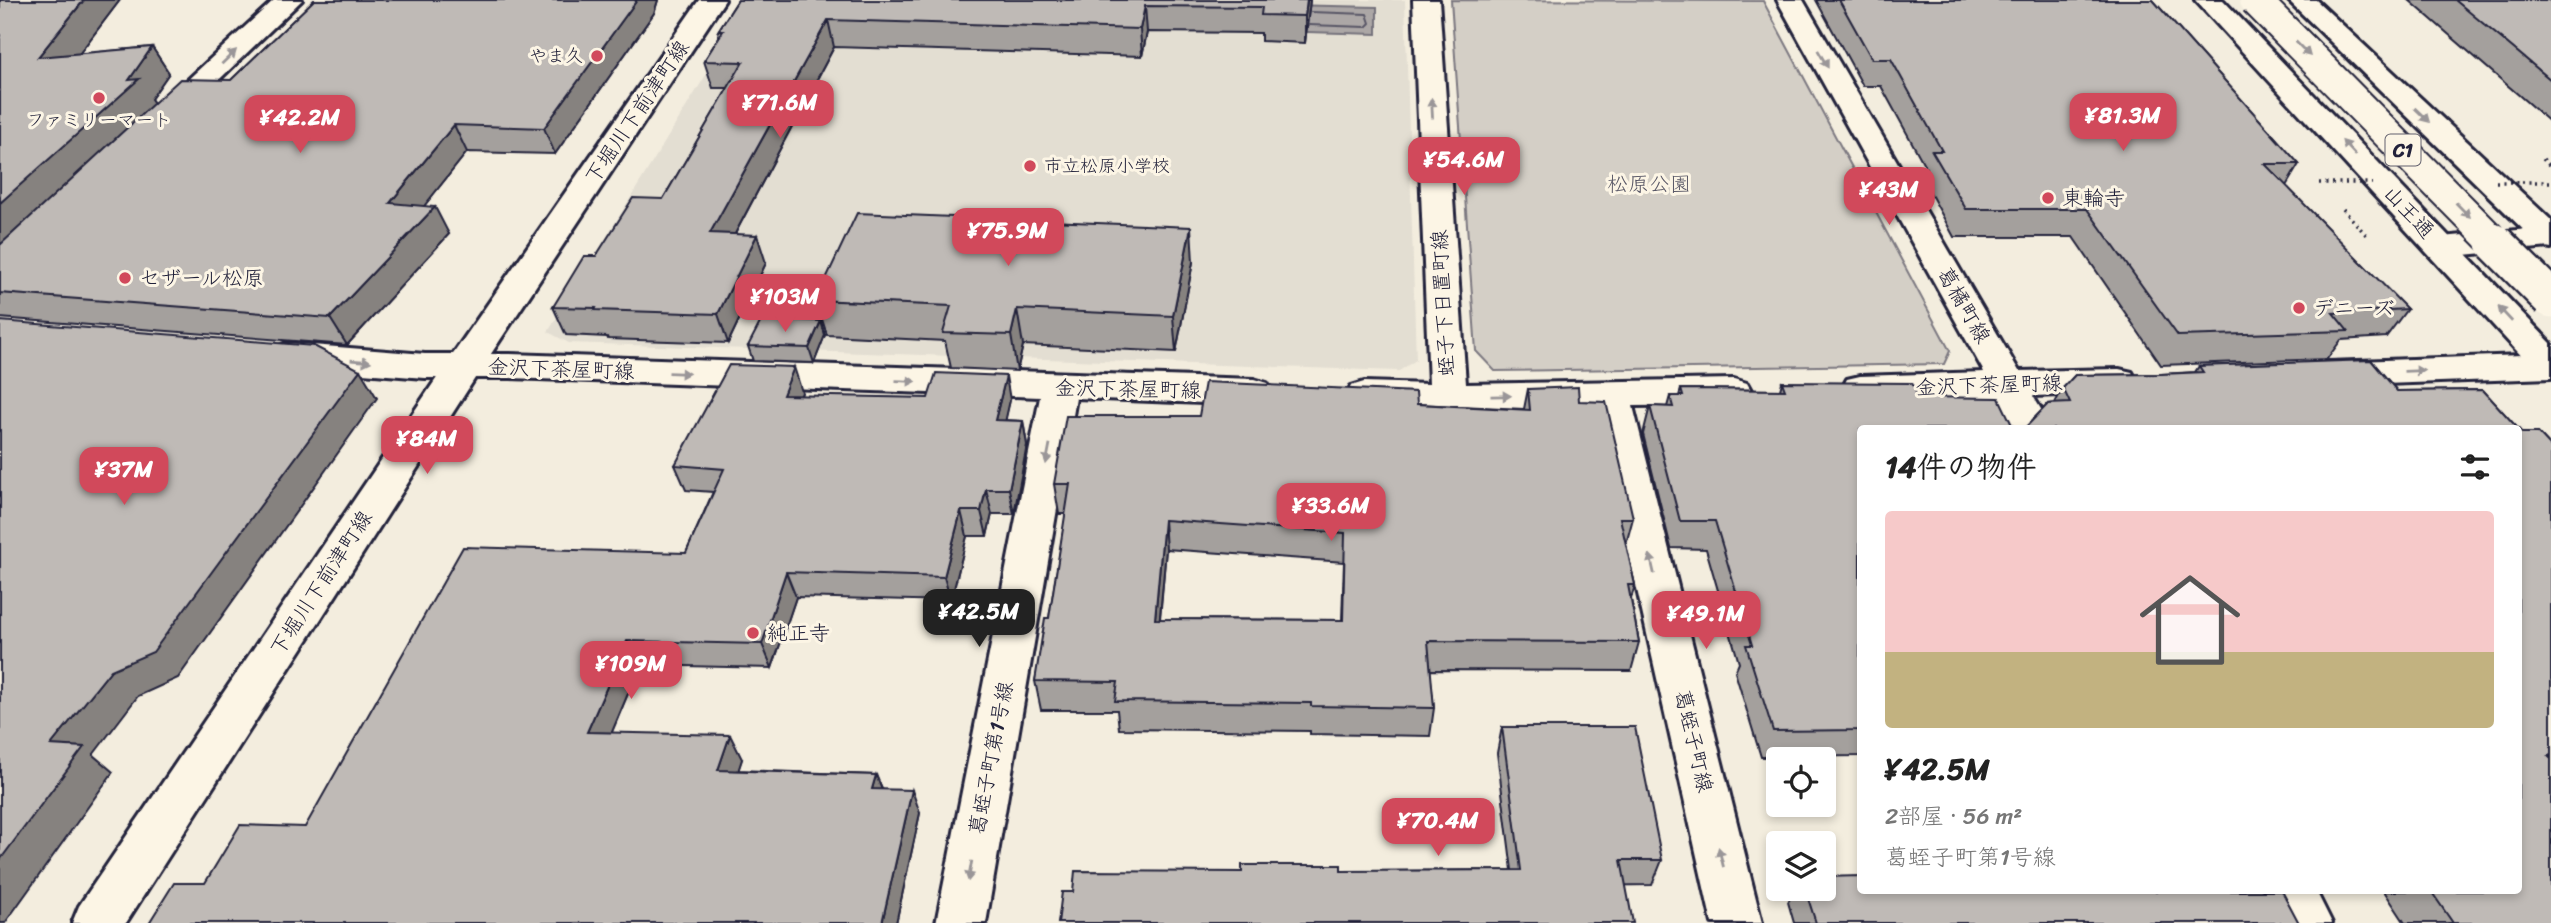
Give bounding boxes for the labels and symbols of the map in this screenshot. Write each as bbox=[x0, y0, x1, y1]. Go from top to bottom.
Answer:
street label: 下堀川下前津町線 bbox=[574, 32, 700, 192]
place label: やま久 bbox=[529, 40, 583, 72]
one-way arrow bbox=[2294, 40, 2311, 56]
marker: やま久 bbox=[589, 48, 605, 64]
one-way arrow bbox=[220, 49, 237, 65]
one-way arrow bbox=[1817, 50, 1830, 69]
pin: ¥71.6M bbox=[723, 80, 837, 140]
marker: ファミリーマート bbox=[91, 90, 107, 106]
pin: ¥81.3M bbox=[2066, 94, 2180, 153]
pin: ¥42.2M bbox=[243, 96, 357, 155]
one-way arrow bbox=[1427, 97, 1438, 119]
place label: ファミリーマート bbox=[27, 104, 171, 136]
one-way arrow bbox=[2413, 106, 2430, 122]
road number: C1 bbox=[2386, 134, 2420, 166]
pin: ¥54.6M bbox=[1407, 138, 1521, 197]
one-way arrow bbox=[2341, 140, 2358, 157]
place label: 市立松原小学校 bbox=[1044, 150, 1170, 182]
marker: 市立松原小学校 bbox=[1022, 158, 1038, 174]
park label: 松原公園 bbox=[1607, 165, 1691, 203]
pin: ¥43M bbox=[1848, 168, 1930, 227]
street label: 山王通 bbox=[2374, 176, 2444, 248]
place label: 東輪寺 bbox=[2062, 179, 2125, 217]
marker: 東輪寺 bbox=[2040, 190, 2056, 206]
one-way arrow bbox=[2454, 202, 2471, 218]
pin: ¥75.9M bbox=[951, 208, 1065, 268]
street label: 蛭子下日置町線 bbox=[1420, 229, 1466, 377]
place label: セザール松原 bbox=[139, 259, 264, 297]
street label: 葛橘町線 bbox=[1927, 259, 2001, 351]
marker: セザール松原 bbox=[117, 270, 133, 286]
pin: ¥103M bbox=[736, 274, 834, 334]
place label: デニーズ bbox=[2313, 289, 2394, 327]
marker: デニーズ bbox=[2291, 300, 2307, 316]
one-way arrow bbox=[2497, 306, 2513, 323]
street label: 金沢下茶屋町線 bbox=[487, 347, 635, 391]
one-way arrow bbox=[350, 356, 372, 367]
street label: 金沢下茶屋町線 bbox=[1915, 363, 2063, 407]
one-way arrow bbox=[2404, 366, 2426, 377]
one-way arrow bbox=[668, 367, 690, 378]
street label: 金沢下茶屋町線 bbox=[1054, 369, 1202, 409]
one-way arrow bbox=[896, 376, 918, 387]
one-way arrow bbox=[1490, 390, 1512, 402]
pin: ¥84M bbox=[386, 416, 468, 476]
one-way arrow bbox=[1042, 443, 1053, 465]
pin: ¥37M bbox=[83, 448, 165, 507]
pin: ¥33.6M bbox=[1274, 484, 1388, 543]
street label: 下堀川下前津町線 bbox=[259, 502, 383, 664]
one-way arrow bbox=[1646, 553, 1657, 575]
pin: ¥42.5M bbox=[922, 590, 1036, 649]
pin: ¥49.1M bbox=[1649, 592, 1763, 651]
place label: 純正寺 bbox=[767, 614, 830, 652]
marker: 純正寺 bbox=[745, 625, 761, 641]
pin: ¥109M bbox=[582, 642, 680, 701]
street label: 葛蛭子町第1号線 bbox=[957, 678, 1025, 838]
street label: 葛蛭子町線 bbox=[1664, 686, 1724, 796]
pin: ¥70.4M bbox=[1381, 798, 1495, 858]
one-way arrow bbox=[1715, 846, 1726, 868]
one-way arrow bbox=[965, 860, 976, 882]

